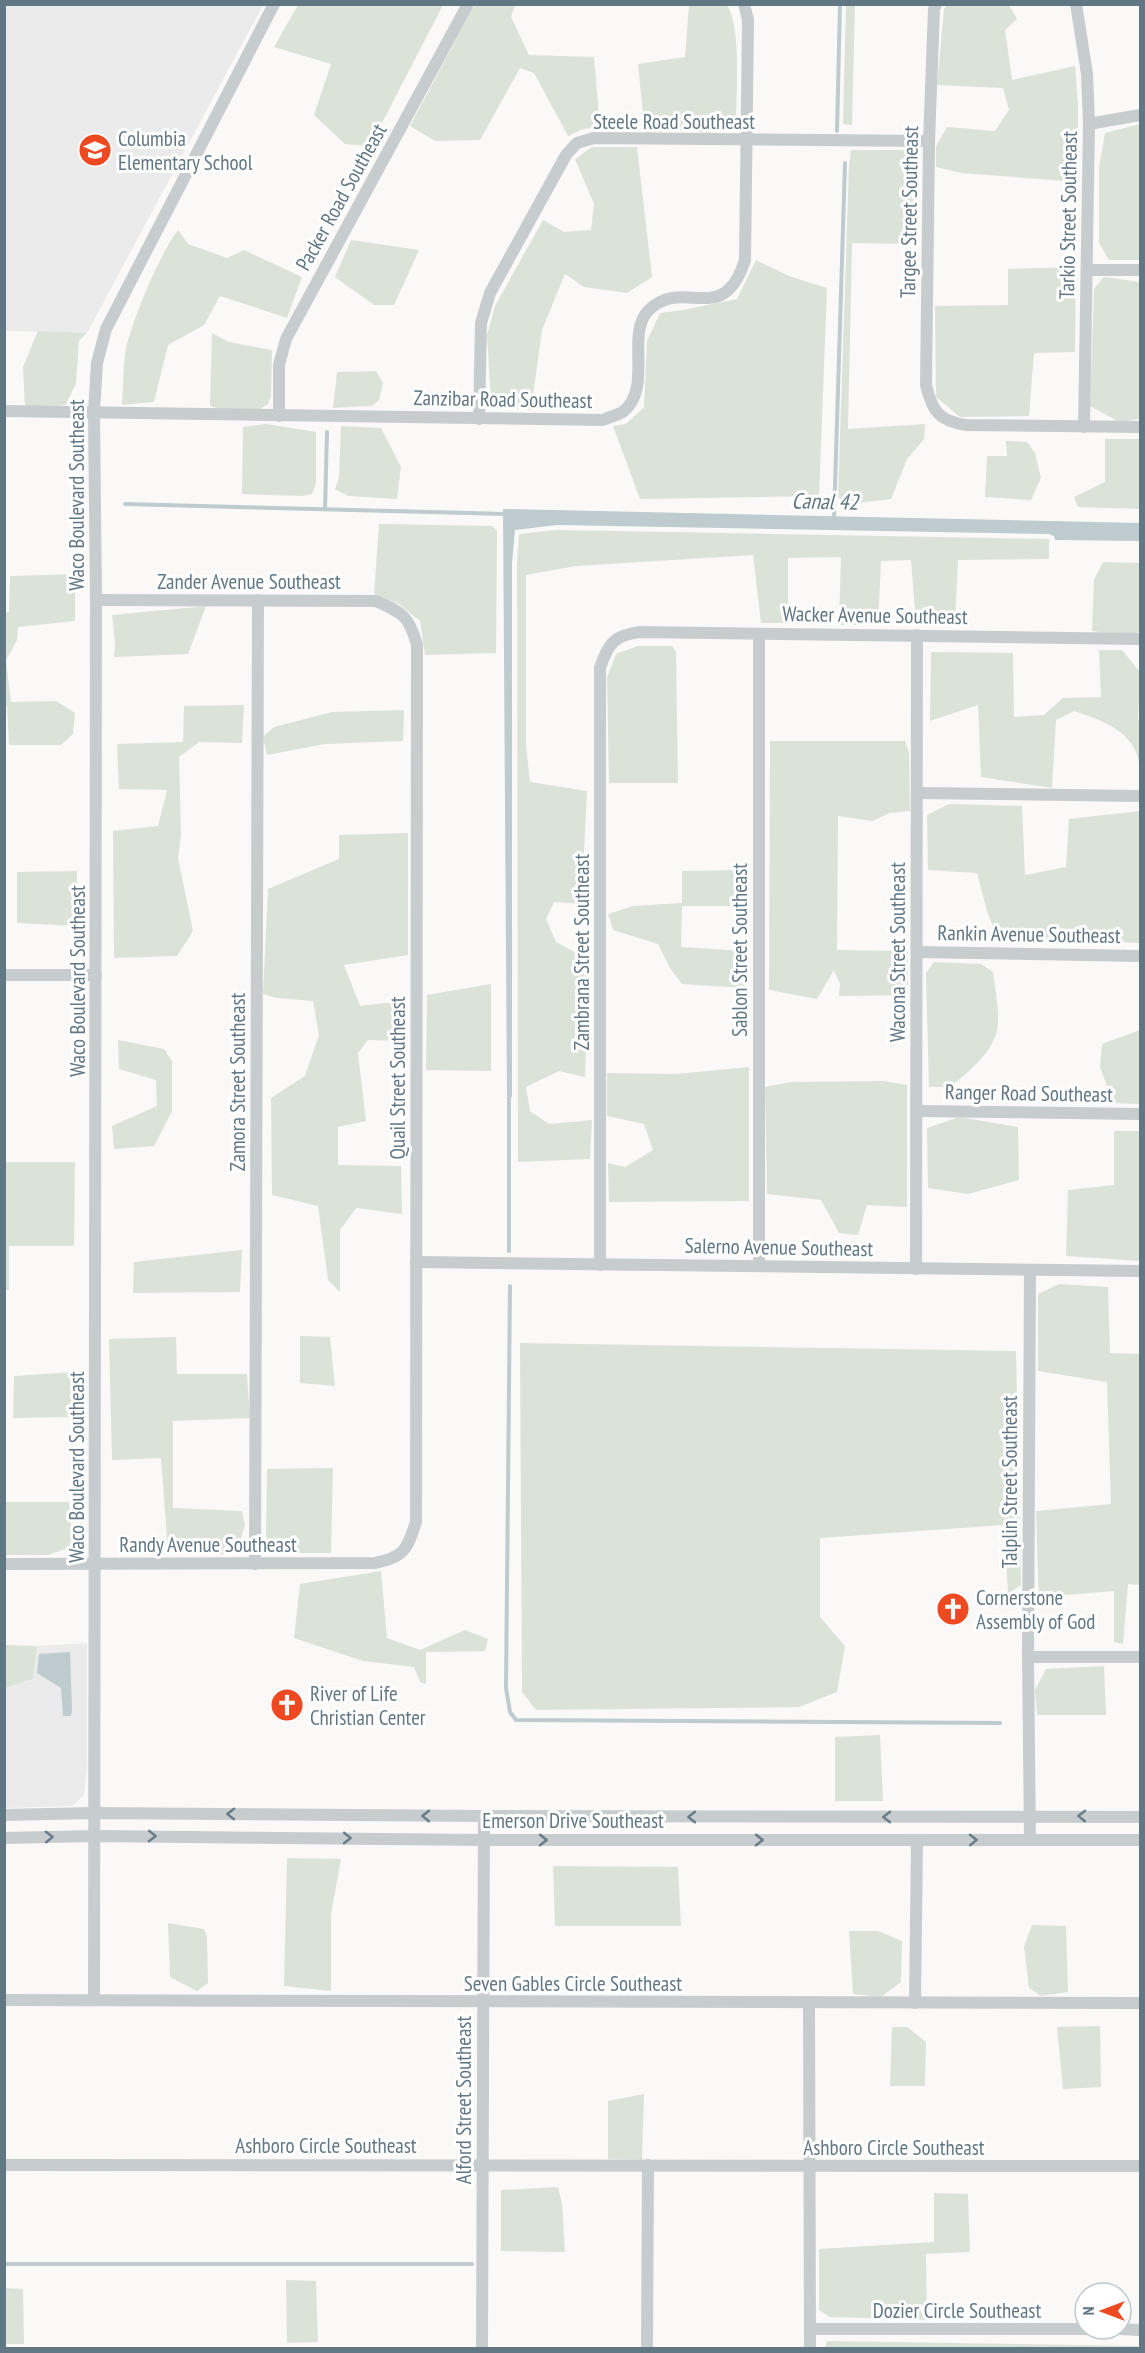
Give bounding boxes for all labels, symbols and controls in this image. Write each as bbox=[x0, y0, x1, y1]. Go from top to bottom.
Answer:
street label: Steele Road Southeast bbox=[593, 108, 755, 135]
street label: Packer Road Southeast bbox=[289, 119, 393, 275]
place label: Columbia Elementary School bbox=[118, 125, 253, 176]
street label: Targee Street Southeast bbox=[894, 125, 924, 298]
street label: Tarkio Street Southeast bbox=[1053, 131, 1083, 299]
school or university icon: Columbia Elementary School bbox=[77, 132, 113, 168]
street label: Zanzibar Road Southeast bbox=[413, 384, 593, 414]
street label: Waco Boulevard Southeast bbox=[63, 399, 90, 591]
water label: Canal 42 bbox=[791, 486, 861, 516]
street label: Zander Avenue Southeast bbox=[157, 568, 341, 595]
street label: Wacker Avenue Southeast bbox=[782, 600, 968, 630]
street label: Zambrana Street Southeast bbox=[568, 854, 595, 1050]
street label: Wacona Street Southeast bbox=[884, 862, 911, 1042]
street label: Sablon Street Southeast bbox=[726, 863, 753, 1037]
street label: Waco Boulevard Southeast bbox=[64, 885, 91, 1077]
street label: Rankin Avenue Southeast bbox=[937, 919, 1121, 949]
street label: Zamora Street Southeast bbox=[224, 992, 251, 1171]
street label: Quail Street Southeast bbox=[384, 996, 411, 1160]
street label: Ranger Road Southeast bbox=[945, 1078, 1113, 1108]
street label: Salerno Avenue Southeast bbox=[684, 1232, 874, 1262]
street label: Waco Boulevard Southeast bbox=[63, 1371, 90, 1563]
street label: Talplin Street Southeast bbox=[996, 1395, 1023, 1569]
street label: Randy Avenue Southeast bbox=[119, 1531, 297, 1558]
place label: Cornerstone Assembly of God bbox=[976, 1584, 1095, 1635]
church icon: Cornerstone Assembly of God bbox=[935, 1591, 971, 1627]
place label: River of Life Christian Center bbox=[310, 1680, 426, 1731]
church icon: River of Life Christian Center bbox=[269, 1687, 305, 1723]
street label: Emerson Drive Southeast bbox=[482, 1807, 664, 1834]
one-way arrow bbox=[226, 1808, 235, 1820]
one-way arrow bbox=[421, 1810, 430, 1822]
one-way arrow bbox=[1078, 1810, 1087, 1822]
one-way arrow bbox=[688, 1811, 697, 1823]
one-way arrow bbox=[883, 1811, 892, 1823]
one-way arrow bbox=[45, 1830, 54, 1843]
one-way arrow bbox=[148, 1830, 157, 1842]
one-way arrow bbox=[343, 1832, 352, 1844]
one-way arrow bbox=[538, 1834, 547, 1846]
one-way arrow bbox=[754, 1834, 763, 1846]
one-way arrow bbox=[969, 1834, 978, 1846]
street label: Seven Gables Circle Southeast bbox=[464, 1970, 682, 1997]
street label: Alford Street Southeast bbox=[450, 2016, 477, 2184]
street label: Ashboro Circle Southeast bbox=[235, 2132, 417, 2159]
street label: Ashboro Circle Southeast bbox=[803, 2134, 985, 2161]
north arrow bbox=[1073, 2281, 1133, 2341]
street label: Dozier Circle Southeast bbox=[873, 2297, 1041, 2324]
text: N bbox=[1078, 2307, 1098, 2315]

